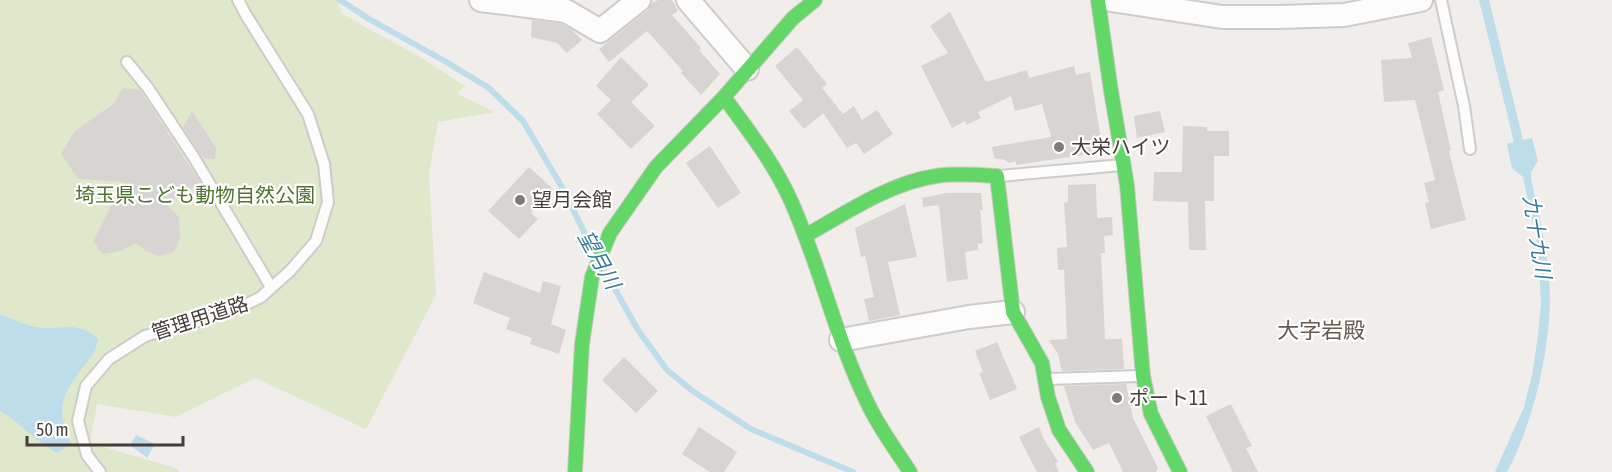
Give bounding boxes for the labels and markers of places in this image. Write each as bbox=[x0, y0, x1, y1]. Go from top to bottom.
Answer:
place label: 大栄ハイツ bbox=[1071, 135, 1171, 158]
marker: 大栄ハイツ bbox=[1052, 140, 1066, 154]
place label: 望月会館 bbox=[532, 188, 612, 211]
marker: 望月会館 bbox=[513, 193, 527, 207]
place label: ポート11 bbox=[1129, 386, 1208, 409]
marker: ポート11 bbox=[1110, 391, 1124, 405]

